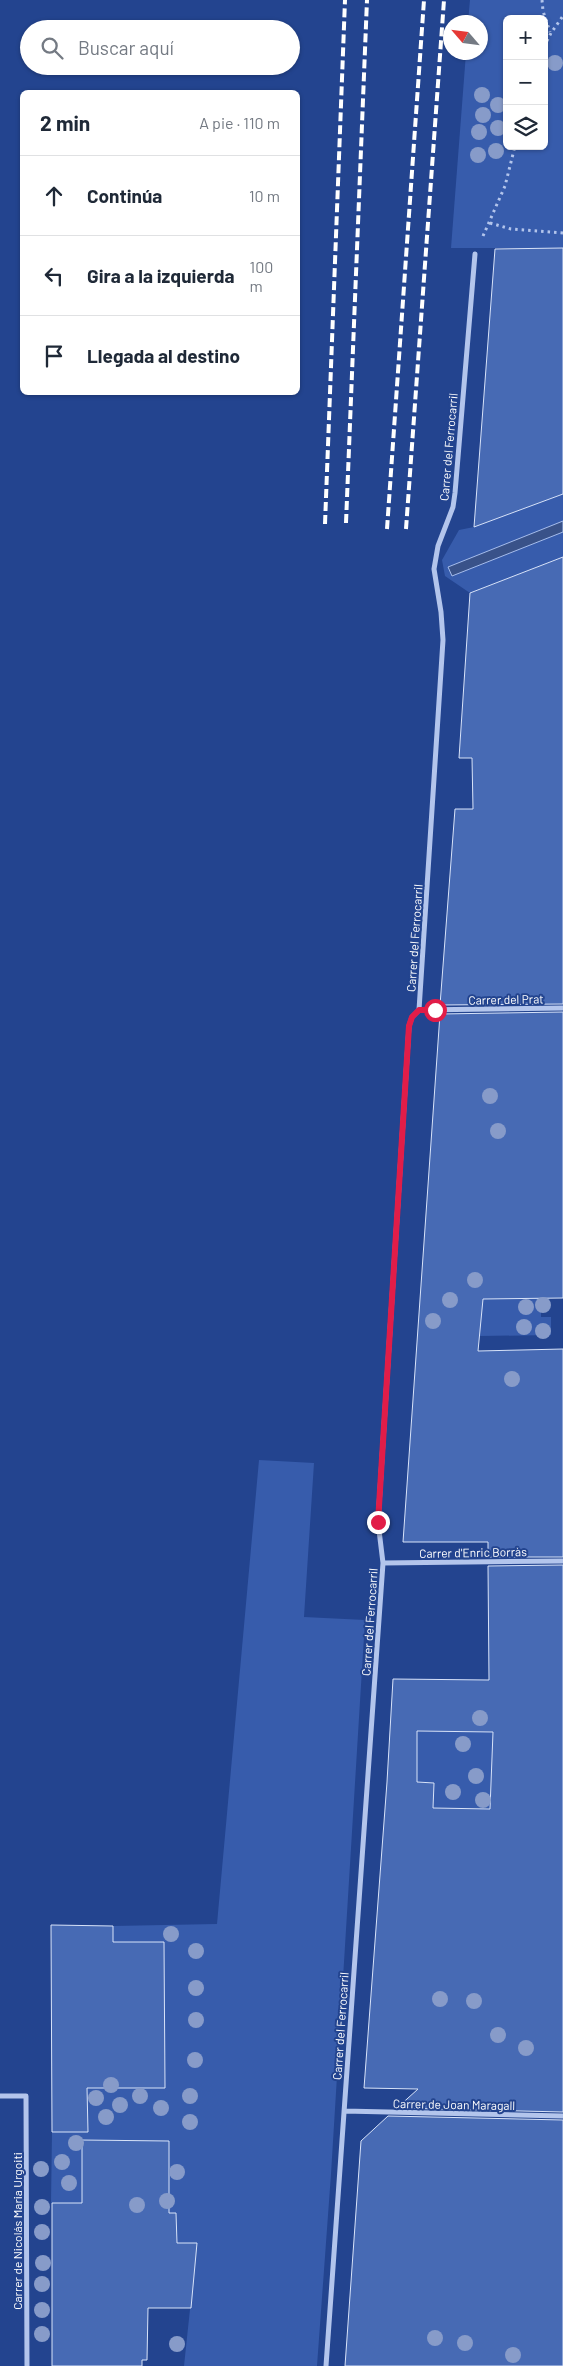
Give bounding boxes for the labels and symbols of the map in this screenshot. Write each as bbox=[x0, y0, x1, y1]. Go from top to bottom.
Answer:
north arrow bbox=[443, 15, 488, 60]
street label: Carrer del Ferrocarril bbox=[436, 393, 460, 501]
street label: Carrer del Ferrocarril bbox=[403, 884, 425, 992]
street label: Carrer del Prat bbox=[468, 991, 544, 1007]
route start bbox=[424, 999, 447, 1022]
route end bbox=[367, 1511, 390, 1534]
street label: Carrer d'Enric Borràs bbox=[419, 1544, 527, 1560]
street label: Carrer del Ferrocarril bbox=[358, 1568, 380, 1676]
street label: Carrer del Ferrocarril bbox=[329, 1972, 351, 2080]
street label: Carrer de Joan Maragall bbox=[393, 2096, 515, 2112]
street label: Carrer de Nicolás Maria Urgoiti bbox=[10, 2152, 24, 2310]

